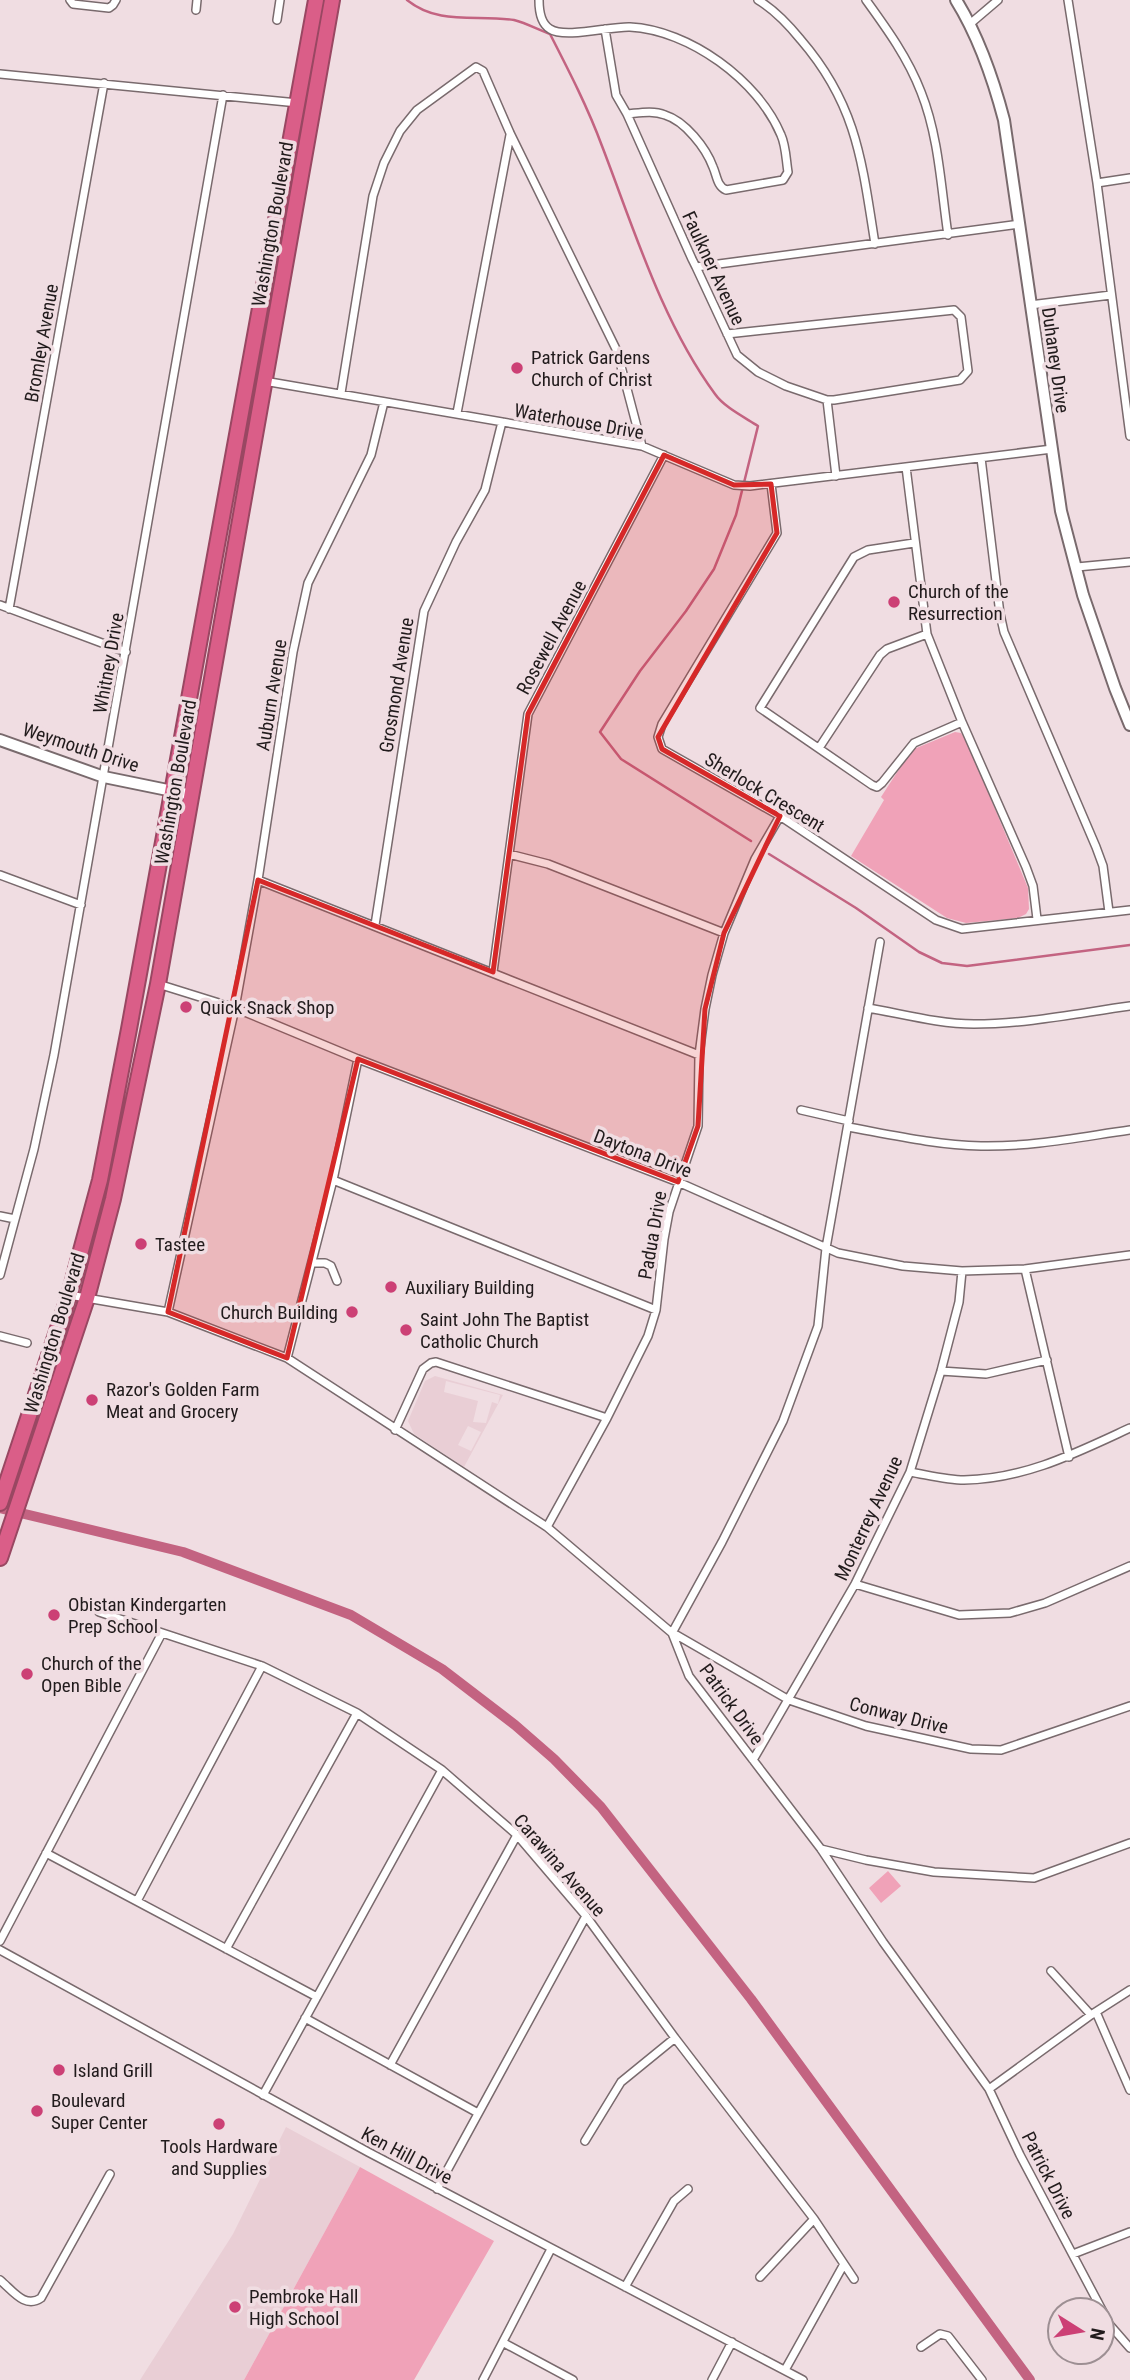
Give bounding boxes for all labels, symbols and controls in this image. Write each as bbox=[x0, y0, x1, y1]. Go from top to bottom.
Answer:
street label: Washington Boulevard bbox=[247, 140, 298, 308]
street label: Faulkner Avenue bbox=[677, 208, 750, 329]
street label: Bromley Avenue bbox=[20, 282, 63, 404]
street label: Duhaney Drive bbox=[1037, 306, 1074, 414]
place label: Patrick Gardens Church of Christ bbox=[531, 346, 652, 391]
marker: Patrick Gardens Church of Christ bbox=[509, 360, 525, 376]
street label: Waterhouse Drive bbox=[512, 399, 646, 444]
street label: Rosewell Avenue bbox=[512, 576, 591, 698]
place label: Church of the Resurrection bbox=[908, 580, 1009, 625]
marker: Church of the Resurrection bbox=[886, 594, 902, 610]
street label: Whitney Drive bbox=[88, 611, 129, 715]
street label: Grosmond Avenue bbox=[374, 616, 419, 754]
street label: Auburn Avenue bbox=[251, 638, 292, 753]
street label: Washington Boulevard bbox=[150, 698, 201, 866]
street label: Weymouth Drive bbox=[20, 718, 142, 777]
street label: Sherlock Crescent bbox=[701, 748, 829, 837]
place label: Quick Snack Shop bbox=[200, 996, 334, 1019]
marker: Quick Snack Shop bbox=[178, 999, 194, 1015]
street label: Daytona Drive bbox=[590, 1124, 695, 1183]
street label: Padua Drive bbox=[633, 1189, 672, 1281]
place label: Tastee bbox=[155, 1233, 205, 1256]
marker: Tastee bbox=[133, 1236, 149, 1252]
street label: Washington Boulevard bbox=[19, 1250, 90, 1416]
place label: Auxiliary Building bbox=[405, 1276, 534, 1299]
marker: Auxiliary Building bbox=[383, 1279, 399, 1295]
place label: Church Building bbox=[220, 1301, 338, 1324]
marker: Church Building bbox=[344, 1304, 360, 1320]
place label: Saint John The Baptist Catholic Church bbox=[420, 1308, 589, 1353]
marker: Saint John The Baptist Catholic Church bbox=[398, 1322, 414, 1338]
place label: Razor's Golden Farm Meat and Grocery bbox=[106, 1378, 260, 1423]
marker: Razor's Golden Farm Meat and Grocery bbox=[84, 1392, 100, 1408]
street label: Monterrey Avenue bbox=[830, 1452, 907, 1584]
place label: Obistan Kindergarten Prep School bbox=[68, 1593, 226, 1638]
marker: Obistan Kindergarten Prep School bbox=[46, 1607, 62, 1623]
place label: Church of the Open Bible bbox=[41, 1652, 142, 1697]
street label: Patrick Drive bbox=[694, 1659, 769, 1750]
marker: Church of the Open Bible bbox=[19, 1666, 35, 1682]
street label: Conway Drive bbox=[847, 1692, 951, 1739]
street label: Carawina Avenue bbox=[509, 1809, 611, 1921]
place label: Island Grill bbox=[73, 2059, 153, 2082]
marker: Island Grill bbox=[51, 2062, 67, 2078]
place label: Boulevard Super Center bbox=[51, 2089, 148, 2134]
marker: Boulevard Super Center bbox=[29, 2103, 45, 2119]
marker: Tools Hardware and Supplies bbox=[211, 2116, 227, 2132]
street label: Ken Hill Drive bbox=[357, 2122, 456, 2189]
street label: Patrick Drive bbox=[1017, 2128, 1080, 2223]
place label: Tools Hardware and Supplies bbox=[160, 2135, 278, 2180]
place label: Pembroke Hall High School bbox=[249, 2285, 358, 2330]
north arrow bbox=[1046, 2296, 1116, 2366]
marker: Pembroke Hall High School bbox=[227, 2299, 243, 2315]
text: N bbox=[1085, 2326, 1110, 2342]

